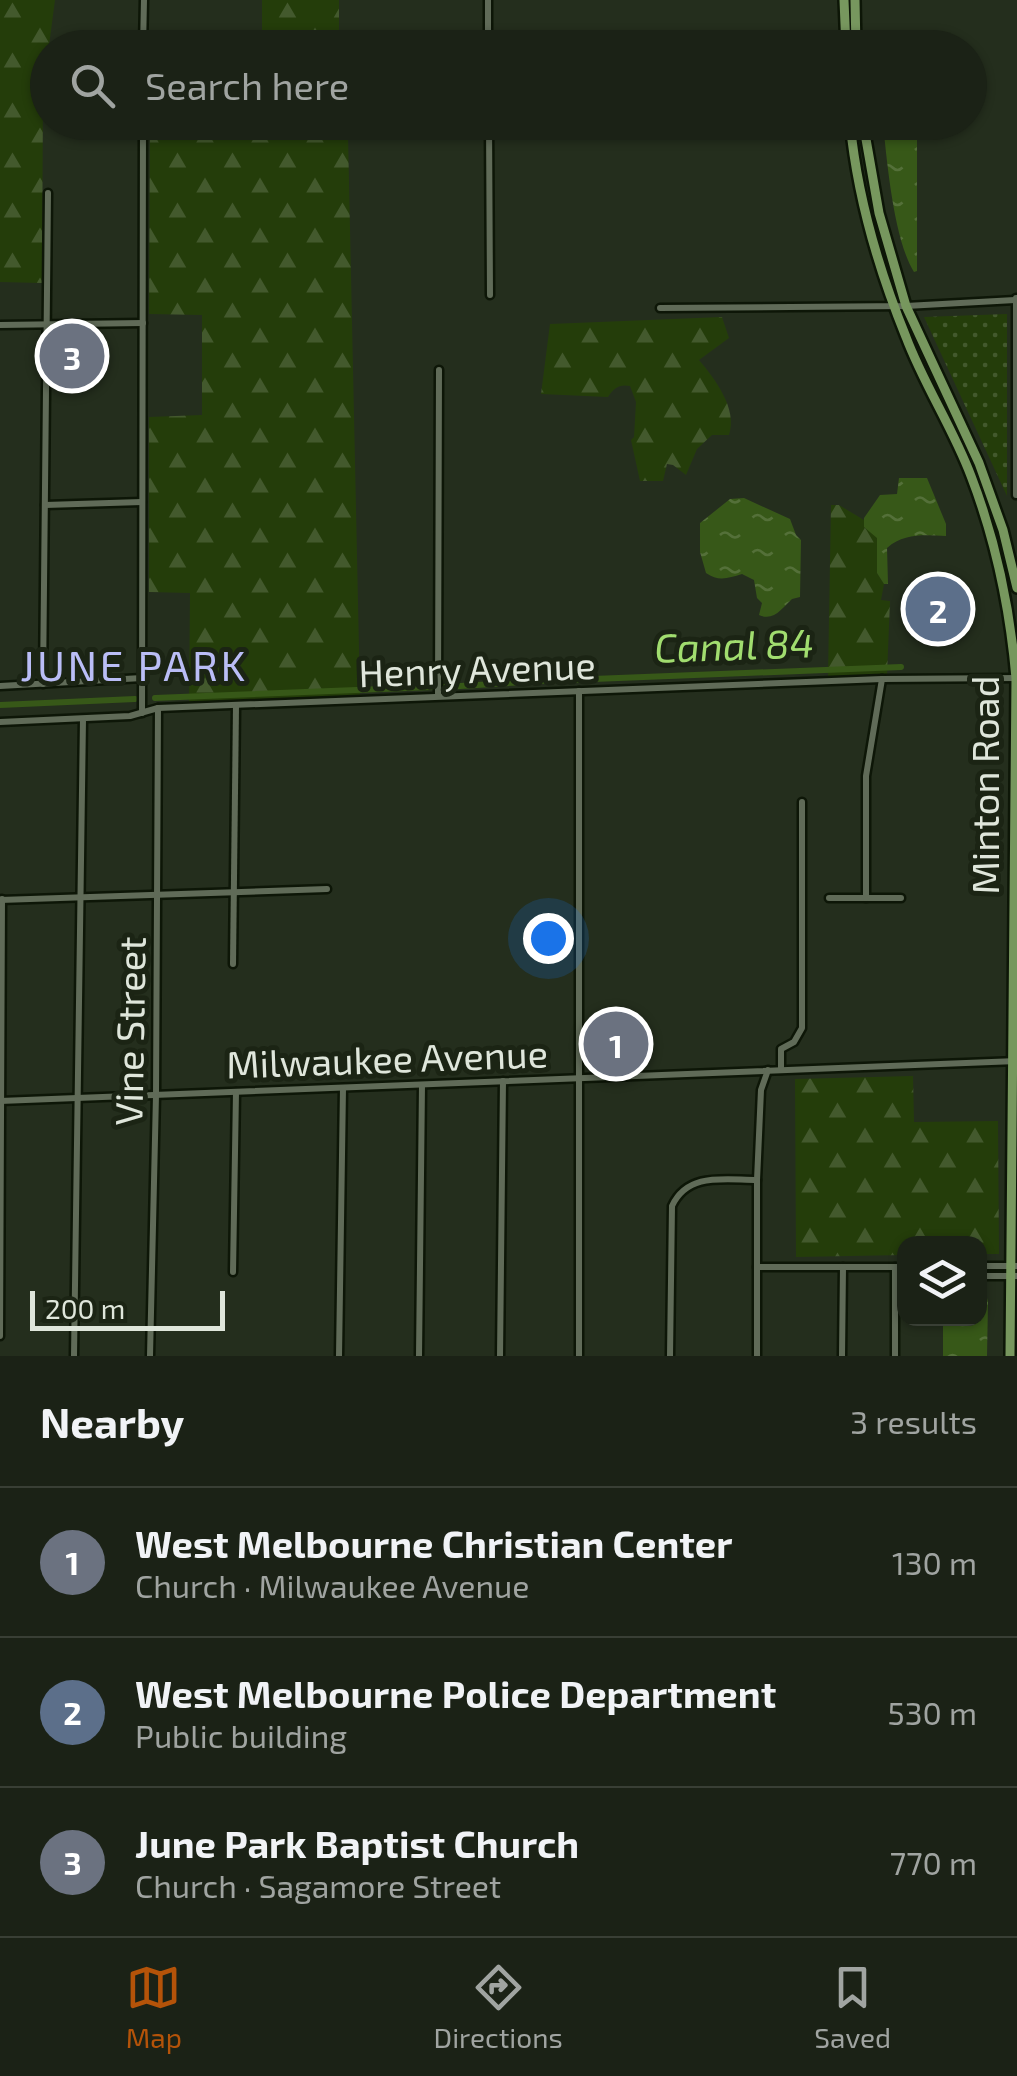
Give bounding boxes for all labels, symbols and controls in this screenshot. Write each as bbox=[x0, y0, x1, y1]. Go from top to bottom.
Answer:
search box bbox=[30, 30, 987, 140]
icon: search bbox=[65, 58, 120, 113]
text: Search here bbox=[145, 62, 349, 108]
pin: 3 bbox=[40, 318, 104, 394]
pin: 2 bbox=[906, 572, 970, 646]
water label: Canal 84 bbox=[653, 617, 815, 671]
district label: JUNE PARK bbox=[20, 639, 248, 689]
street label: Henry Avenue bbox=[358, 641, 596, 695]
street label: Minton Road bbox=[961, 676, 1007, 894]
your location bbox=[523, 913, 574, 964]
street label: Vine Street bbox=[104, 936, 154, 1126]
pin: 1 bbox=[584, 1006, 648, 1082]
street label: Milwaukee Avenue bbox=[225, 1029, 549, 1087]
map controls bbox=[897, 1236, 987, 1326]
button: layers bbox=[897, 1236, 987, 1326]
scale bar bbox=[30, 1286, 225, 1330]
text: 200 m bbox=[45, 1291, 125, 1325]
text: Nearby bbox=[40, 1396, 184, 1446]
text: 3 results bbox=[850, 1402, 977, 1440]
text: West Melbourne Christian Center bbox=[135, 1520, 732, 1566]
text: 1 bbox=[66, 1543, 79, 1581]
text: 130 m bbox=[892, 1543, 977, 1581]
text: Church · Milwaukee Avenue bbox=[135, 1566, 529, 1604]
text: West Melbourne Police Department bbox=[135, 1670, 776, 1716]
text: 2 bbox=[63, 1693, 82, 1731]
text: 530 m bbox=[888, 1693, 977, 1731]
text: Public building bbox=[135, 1716, 347, 1754]
text: June Park Baptist Church bbox=[135, 1820, 579, 1866]
text: 3 bbox=[63, 1843, 82, 1881]
text: 770 m bbox=[890, 1843, 977, 1881]
text: Church · Sagamore Street bbox=[135, 1866, 501, 1904]
tab: Map bbox=[126, 1960, 182, 2054]
tab: Directions bbox=[434, 1960, 563, 2054]
tab: Saved bbox=[814, 1960, 891, 2054]

